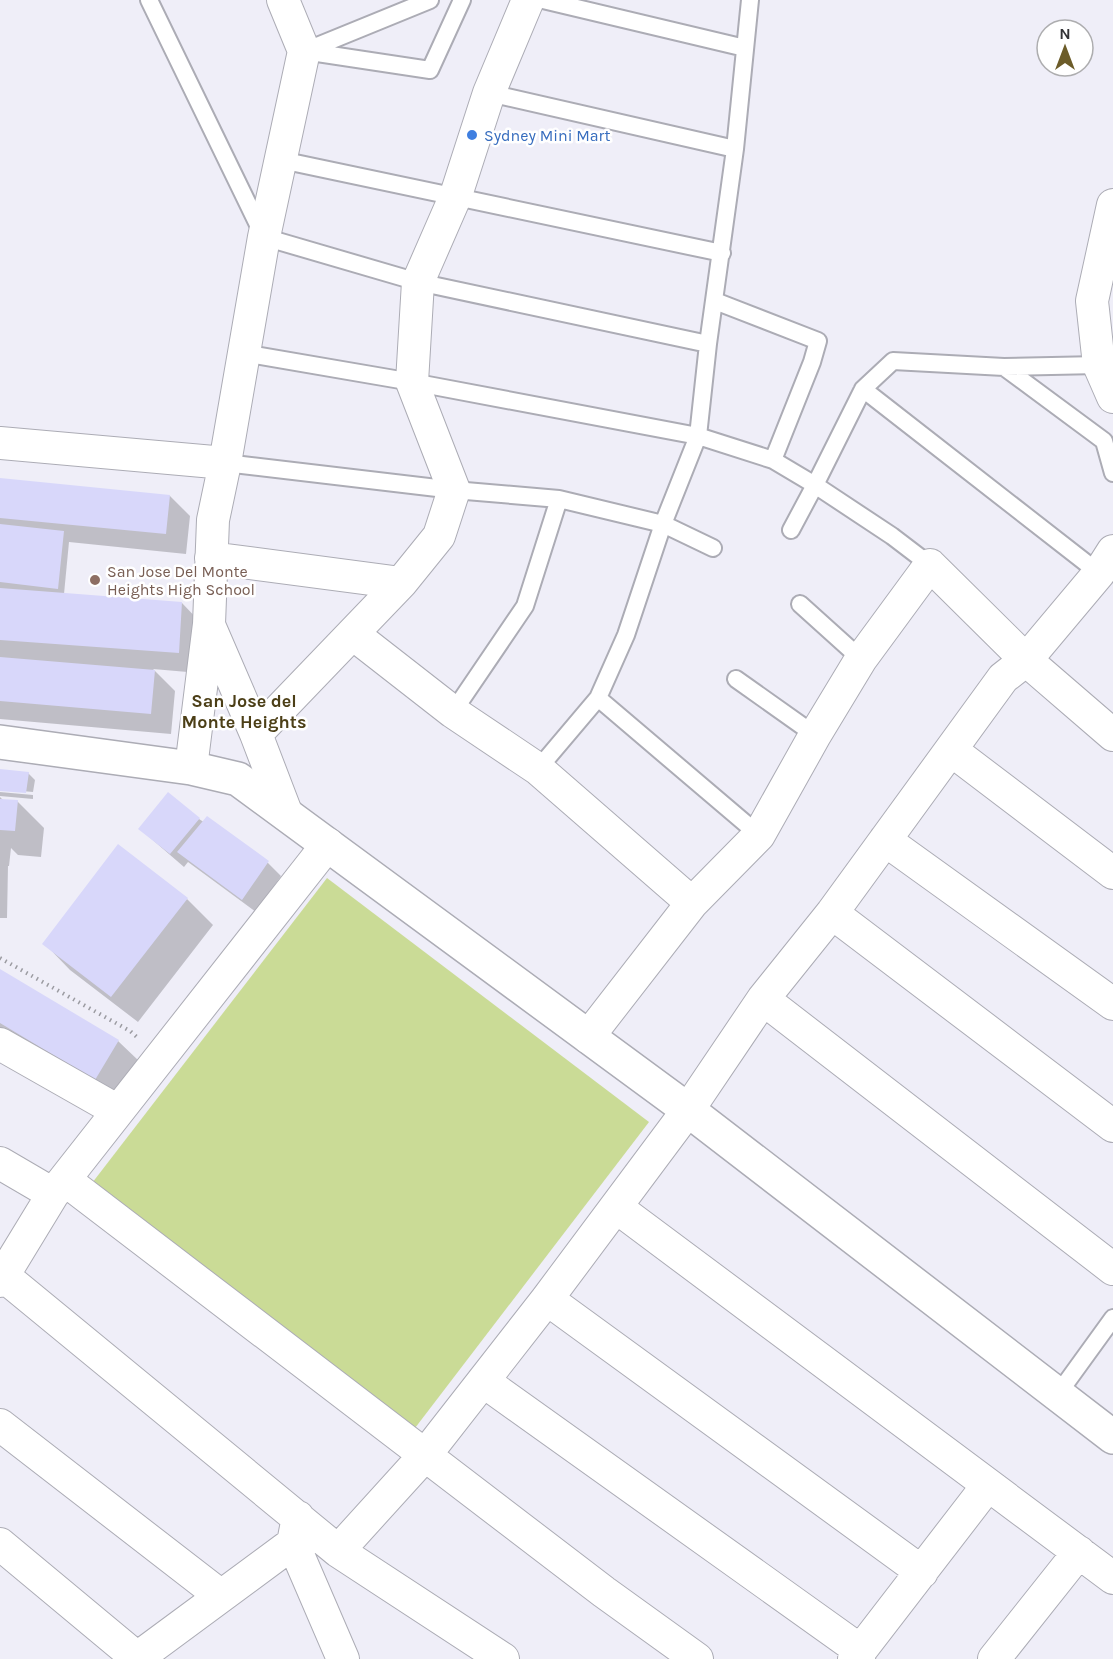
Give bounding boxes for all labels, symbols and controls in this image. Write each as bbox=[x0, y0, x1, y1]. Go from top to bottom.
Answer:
north arrow bbox=[1035, 18, 1095, 78]
text: N bbox=[1059, 24, 1071, 43]
place label: Sydney Mini Mart bbox=[484, 126, 610, 145]
marker: Sydney Mini Mart bbox=[465, 128, 479, 142]
place label: San Jose Del Monte Heights High School bbox=[107, 562, 255, 599]
marker: San Jose Del Monte Heights High School bbox=[88, 573, 102, 587]
district label: San Jose del Monte Heights bbox=[182, 690, 306, 733]

